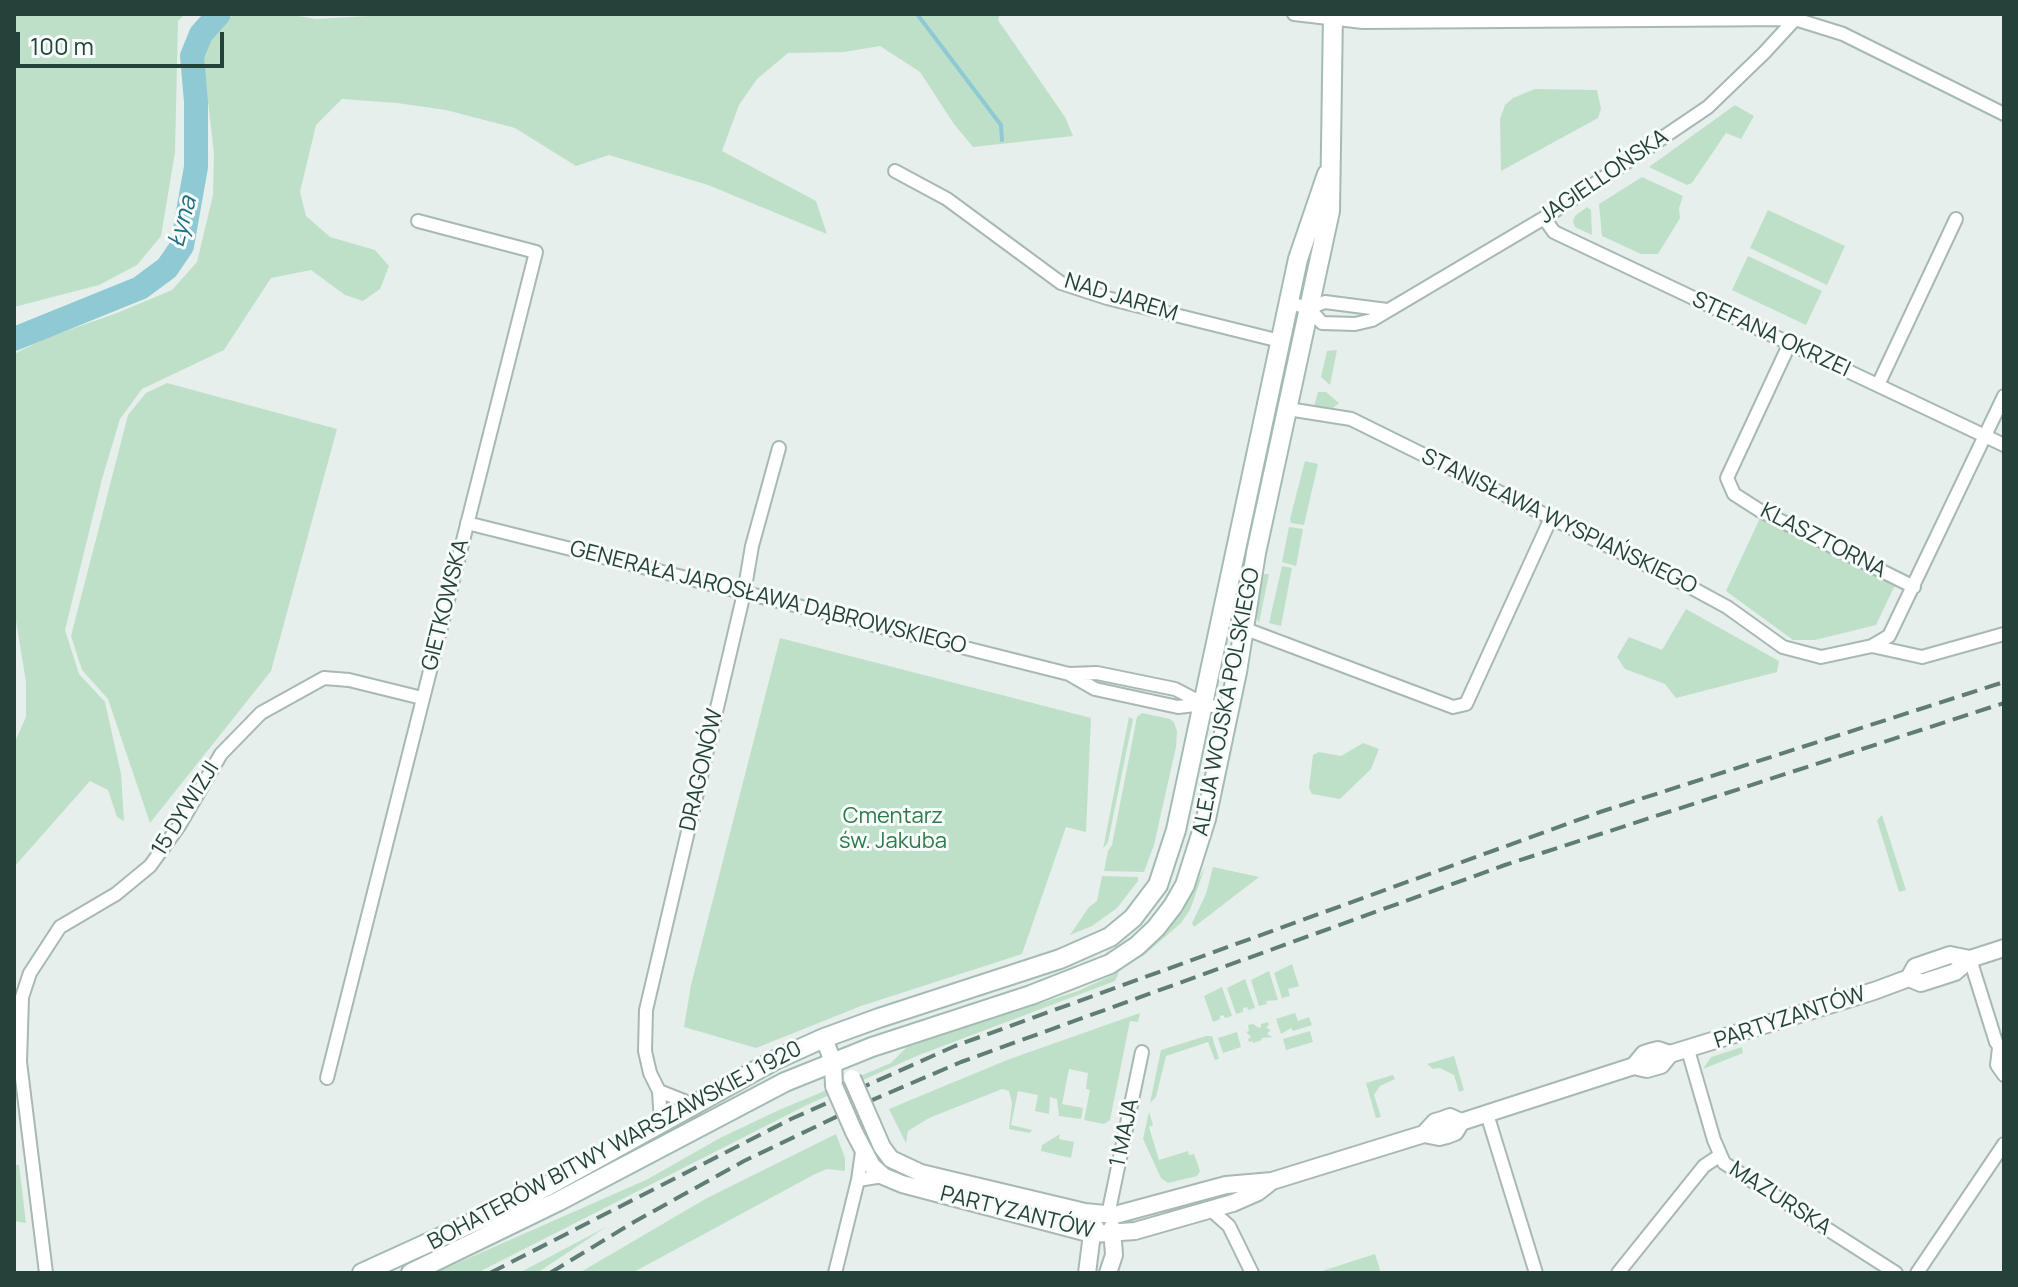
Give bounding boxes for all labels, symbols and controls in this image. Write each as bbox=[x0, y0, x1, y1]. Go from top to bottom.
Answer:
scale bar bbox=[20, 16, 228, 66]
text: 100 m bbox=[30, 29, 94, 62]
street label: JAGIELLOŃSKA bbox=[1534, 124, 1674, 230]
water label: Łyna bbox=[162, 193, 204, 251]
street label: NAD JAREM bbox=[1061, 268, 1181, 328]
street label: STEFANA OKRZEI bbox=[1688, 287, 1854, 383]
street label: STANISŁAWA WYSPIAŃSKIEGO bbox=[1417, 444, 1701, 600]
street label: KLASZTORNA bbox=[1756, 498, 1890, 584]
street label: GENERAŁA JAROSŁAWA DĄBROWSKIEGO bbox=[567, 536, 969, 660]
street label: GIETKOWSKA bbox=[417, 537, 475, 673]
street label: ALEJA WOJSKA POLSKIEGO bbox=[1188, 566, 1266, 838]
street label: DRAGONÓW bbox=[675, 706, 729, 834]
street label: 15 DYWIZJI bbox=[147, 757, 225, 861]
park label: Cmentarz św. Jakuba bbox=[839, 804, 947, 856]
street label: PARTYZANTÓW bbox=[1711, 981, 1869, 1055]
street label: BOHATERÓW BITWY WARSZAWSKIEJ 1920 bbox=[424, 1036, 806, 1256]
street label: 1 MAJA bbox=[1105, 1096, 1145, 1170]
street label: MAZURSKA bbox=[1724, 1156, 1836, 1242]
street label: PARTYZANTÓW bbox=[937, 1181, 1097, 1245]

